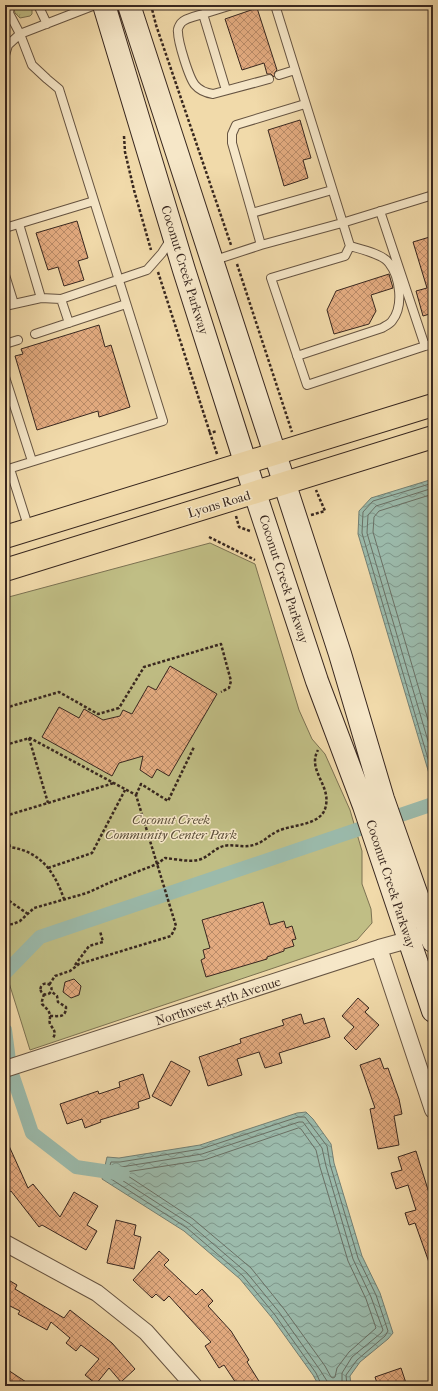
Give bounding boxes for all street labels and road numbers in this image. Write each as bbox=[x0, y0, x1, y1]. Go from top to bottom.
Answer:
street label: Coconut Creek Parkway bbox=[158, 204, 212, 337]
street label: Lyons Road bbox=[186, 487, 253, 521]
street label: Coconut Creek Parkway bbox=[256, 513, 312, 646]
street label: Coconut Creek Parkway bbox=[363, 818, 419, 951]
street label: Northwest 45th Avenue bbox=[153, 973, 283, 1028]

